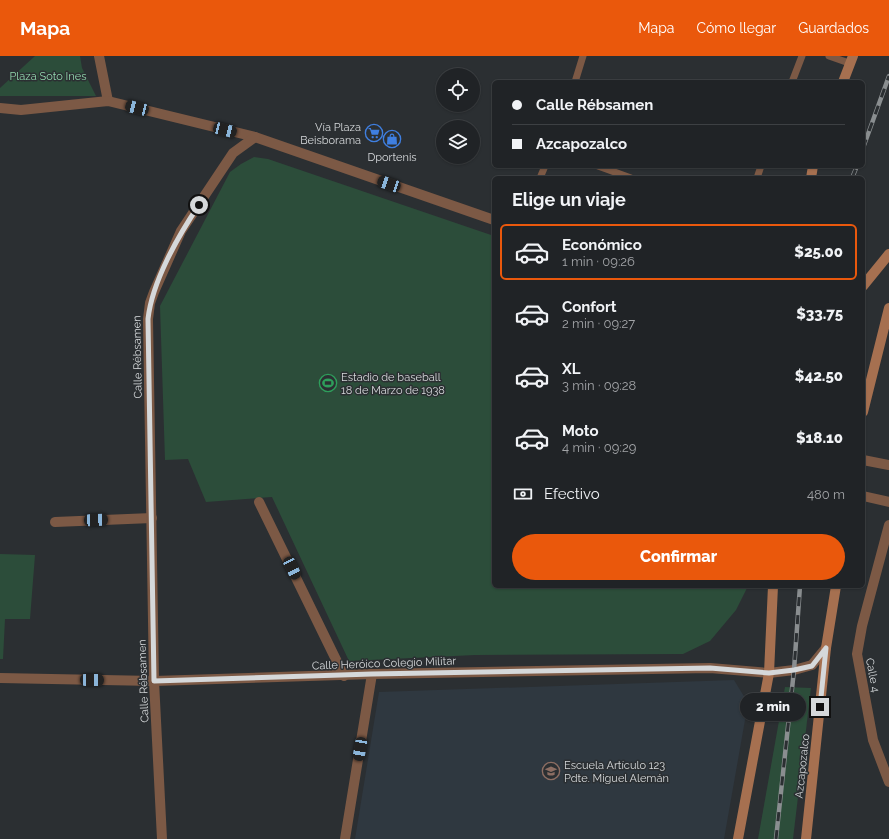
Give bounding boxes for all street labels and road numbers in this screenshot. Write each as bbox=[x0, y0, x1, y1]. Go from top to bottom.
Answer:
street label: Calle Rébsamen bbox=[130, 315, 145, 399]
street label: Calle Rébsamen bbox=[136, 639, 151, 723]
street label: Calle Heróico Colegio Militar bbox=[312, 654, 456, 673]
street label: Calle 4 bbox=[863, 657, 882, 693]
street label: Azcapozalco bbox=[793, 733, 812, 799]

